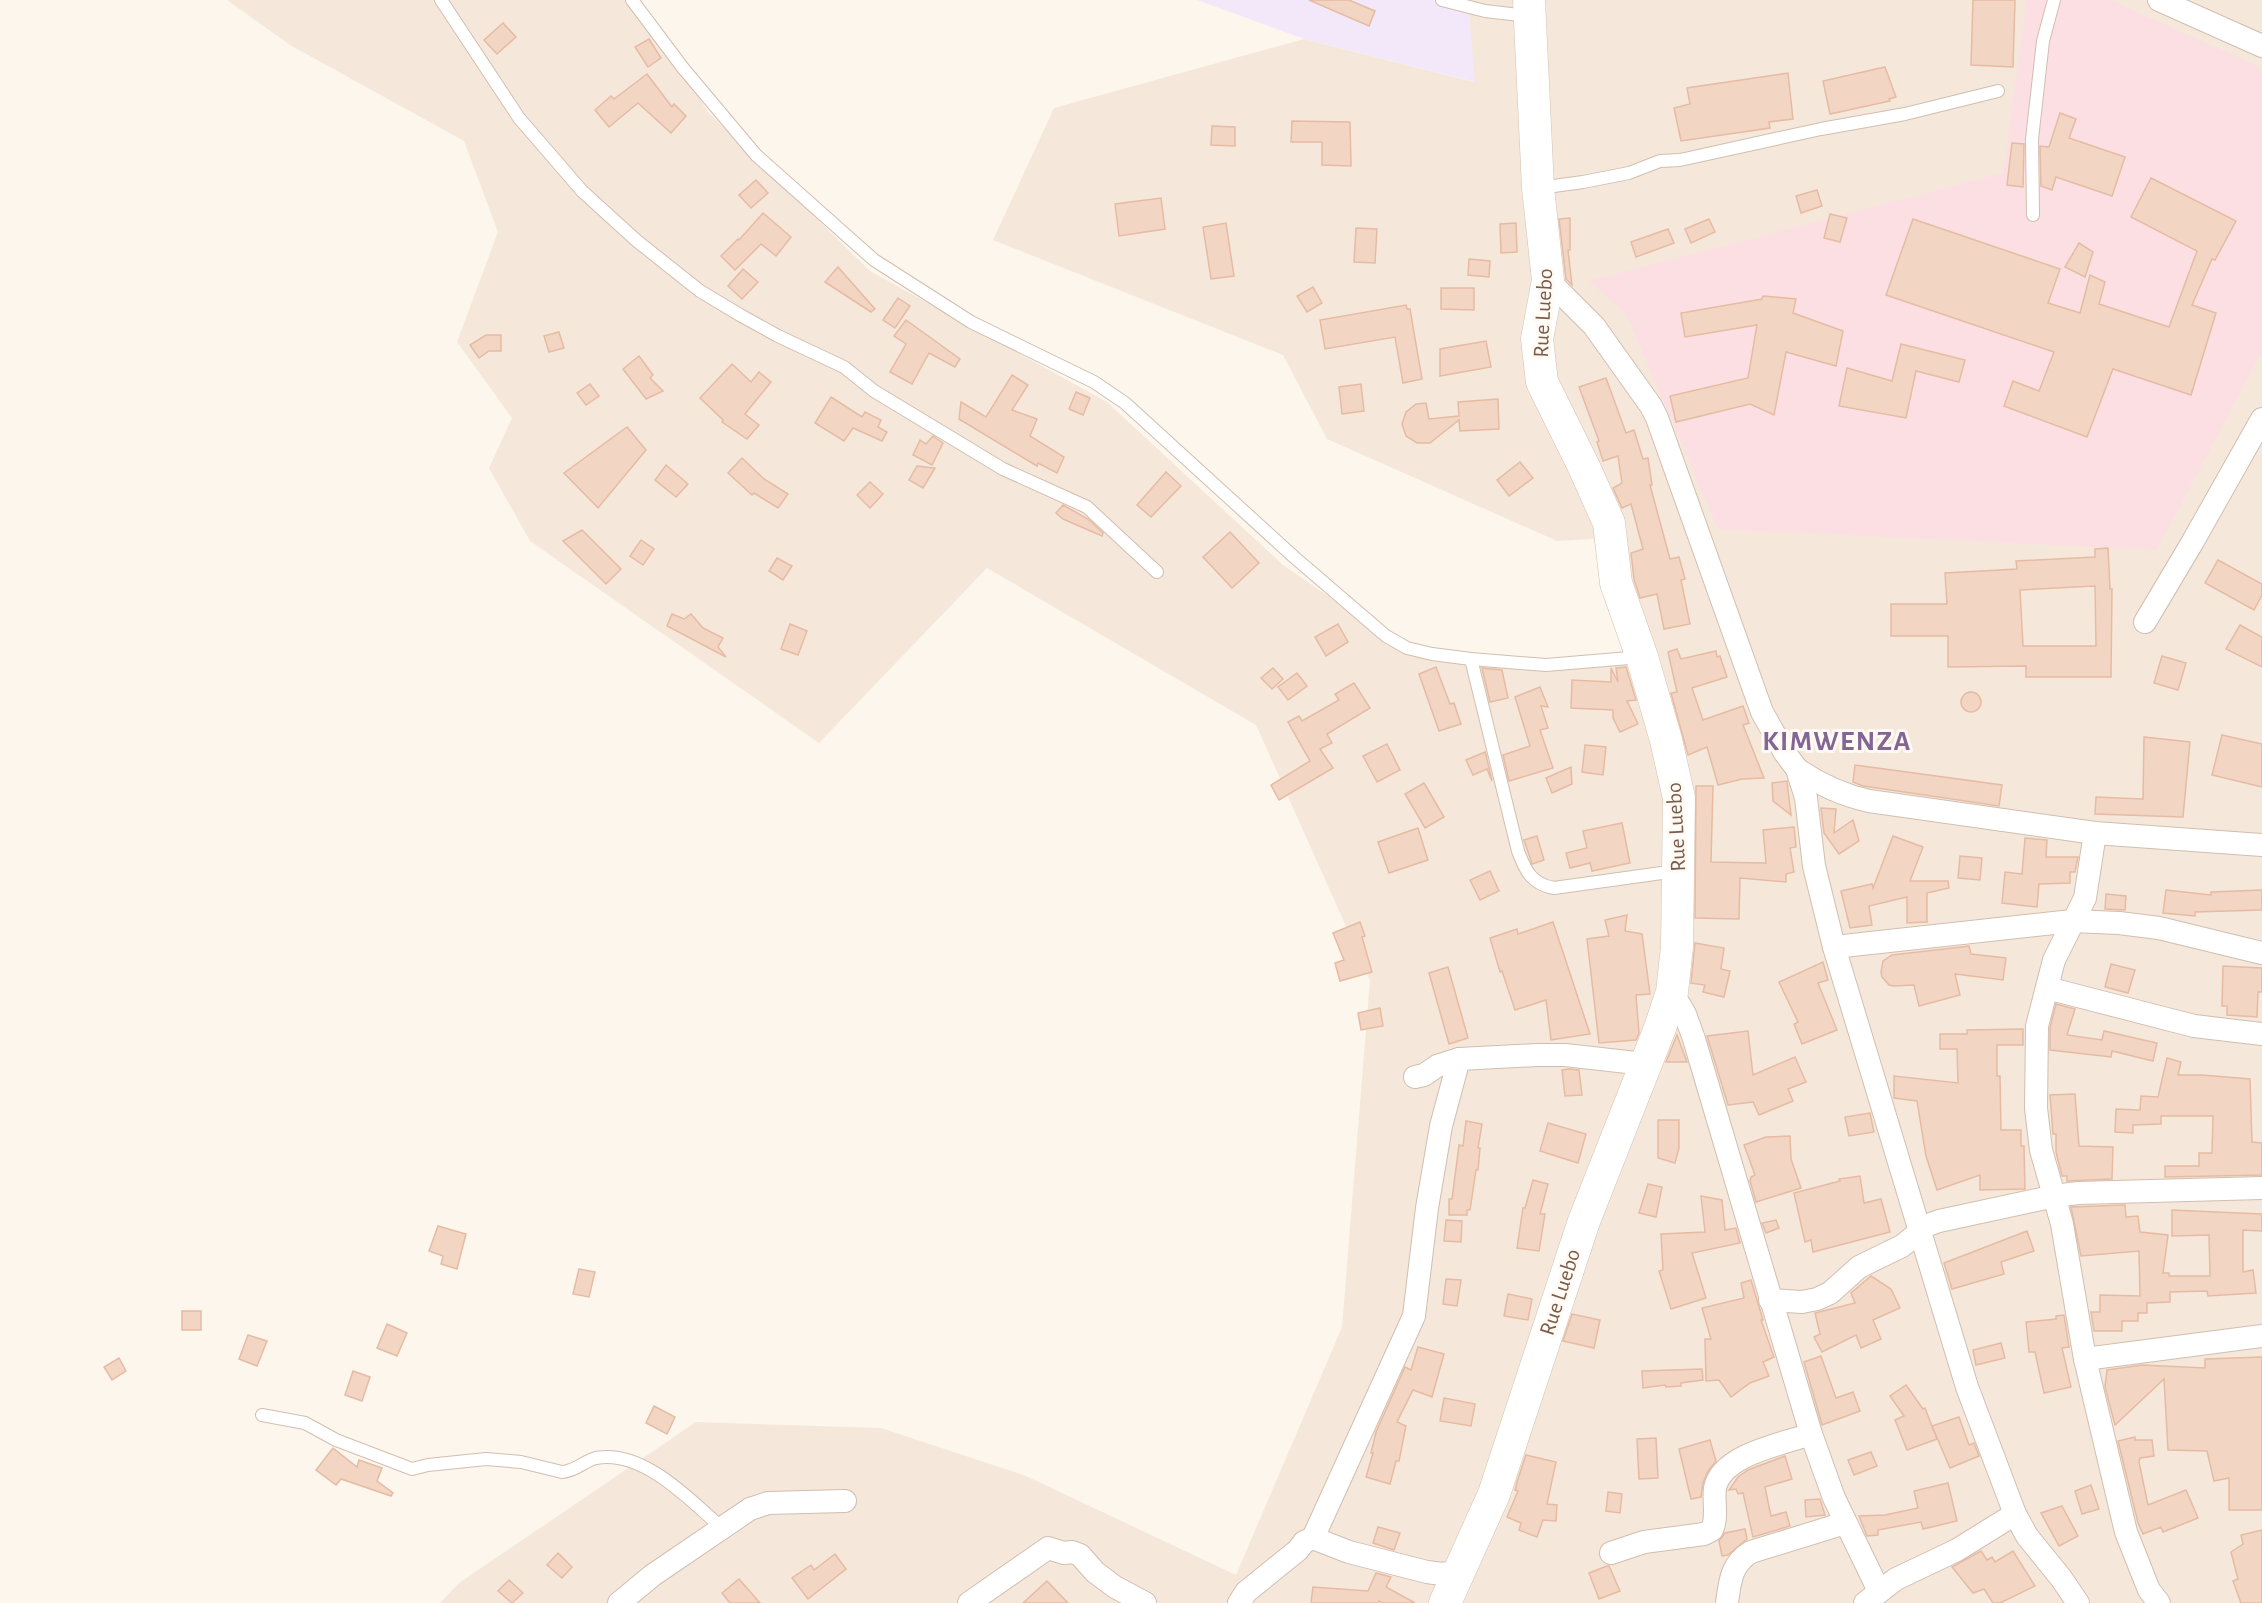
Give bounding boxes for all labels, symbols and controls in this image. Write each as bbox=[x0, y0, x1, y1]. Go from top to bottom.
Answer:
street label: Rue Luebo bbox=[1530, 268, 1556, 358]
district label: KIMWENZA bbox=[1762, 728, 1912, 756]
street label: Rue Luebo bbox=[1663, 782, 1689, 872]
street label: Rue Luebo bbox=[1536, 1246, 1584, 1338]

